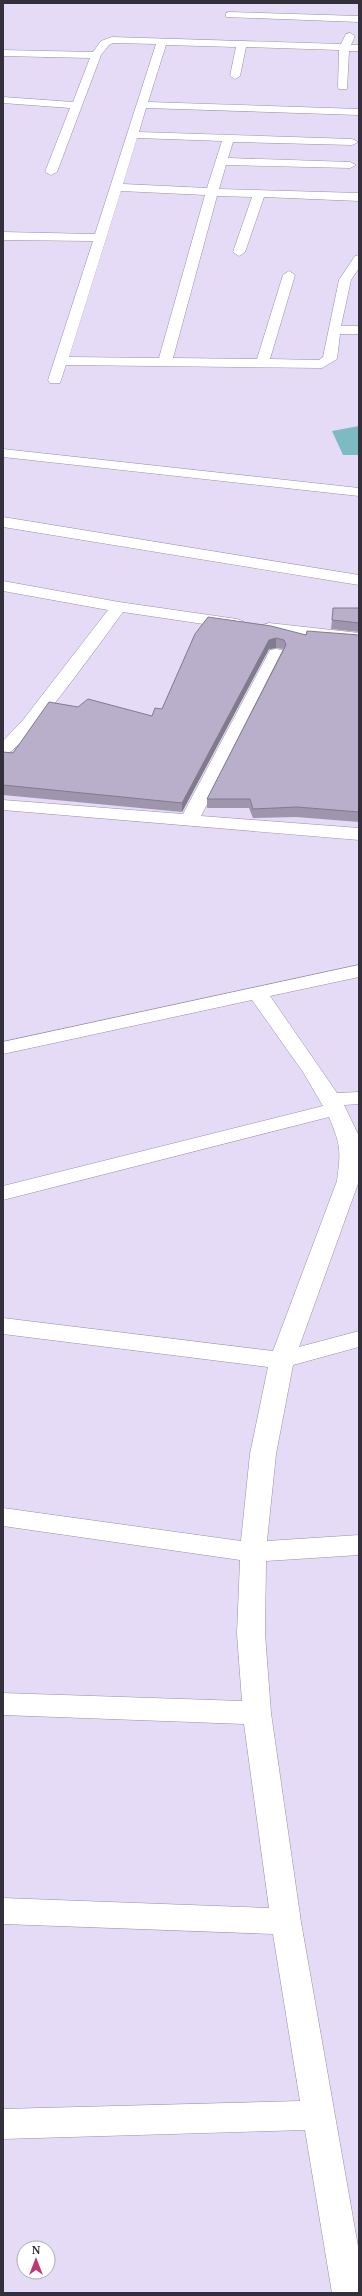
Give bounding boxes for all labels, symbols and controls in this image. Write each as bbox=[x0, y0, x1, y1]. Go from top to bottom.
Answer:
north arrow bbox=[16, 2240, 56, 2280]
text: N bbox=[32, 2242, 41, 2257]

